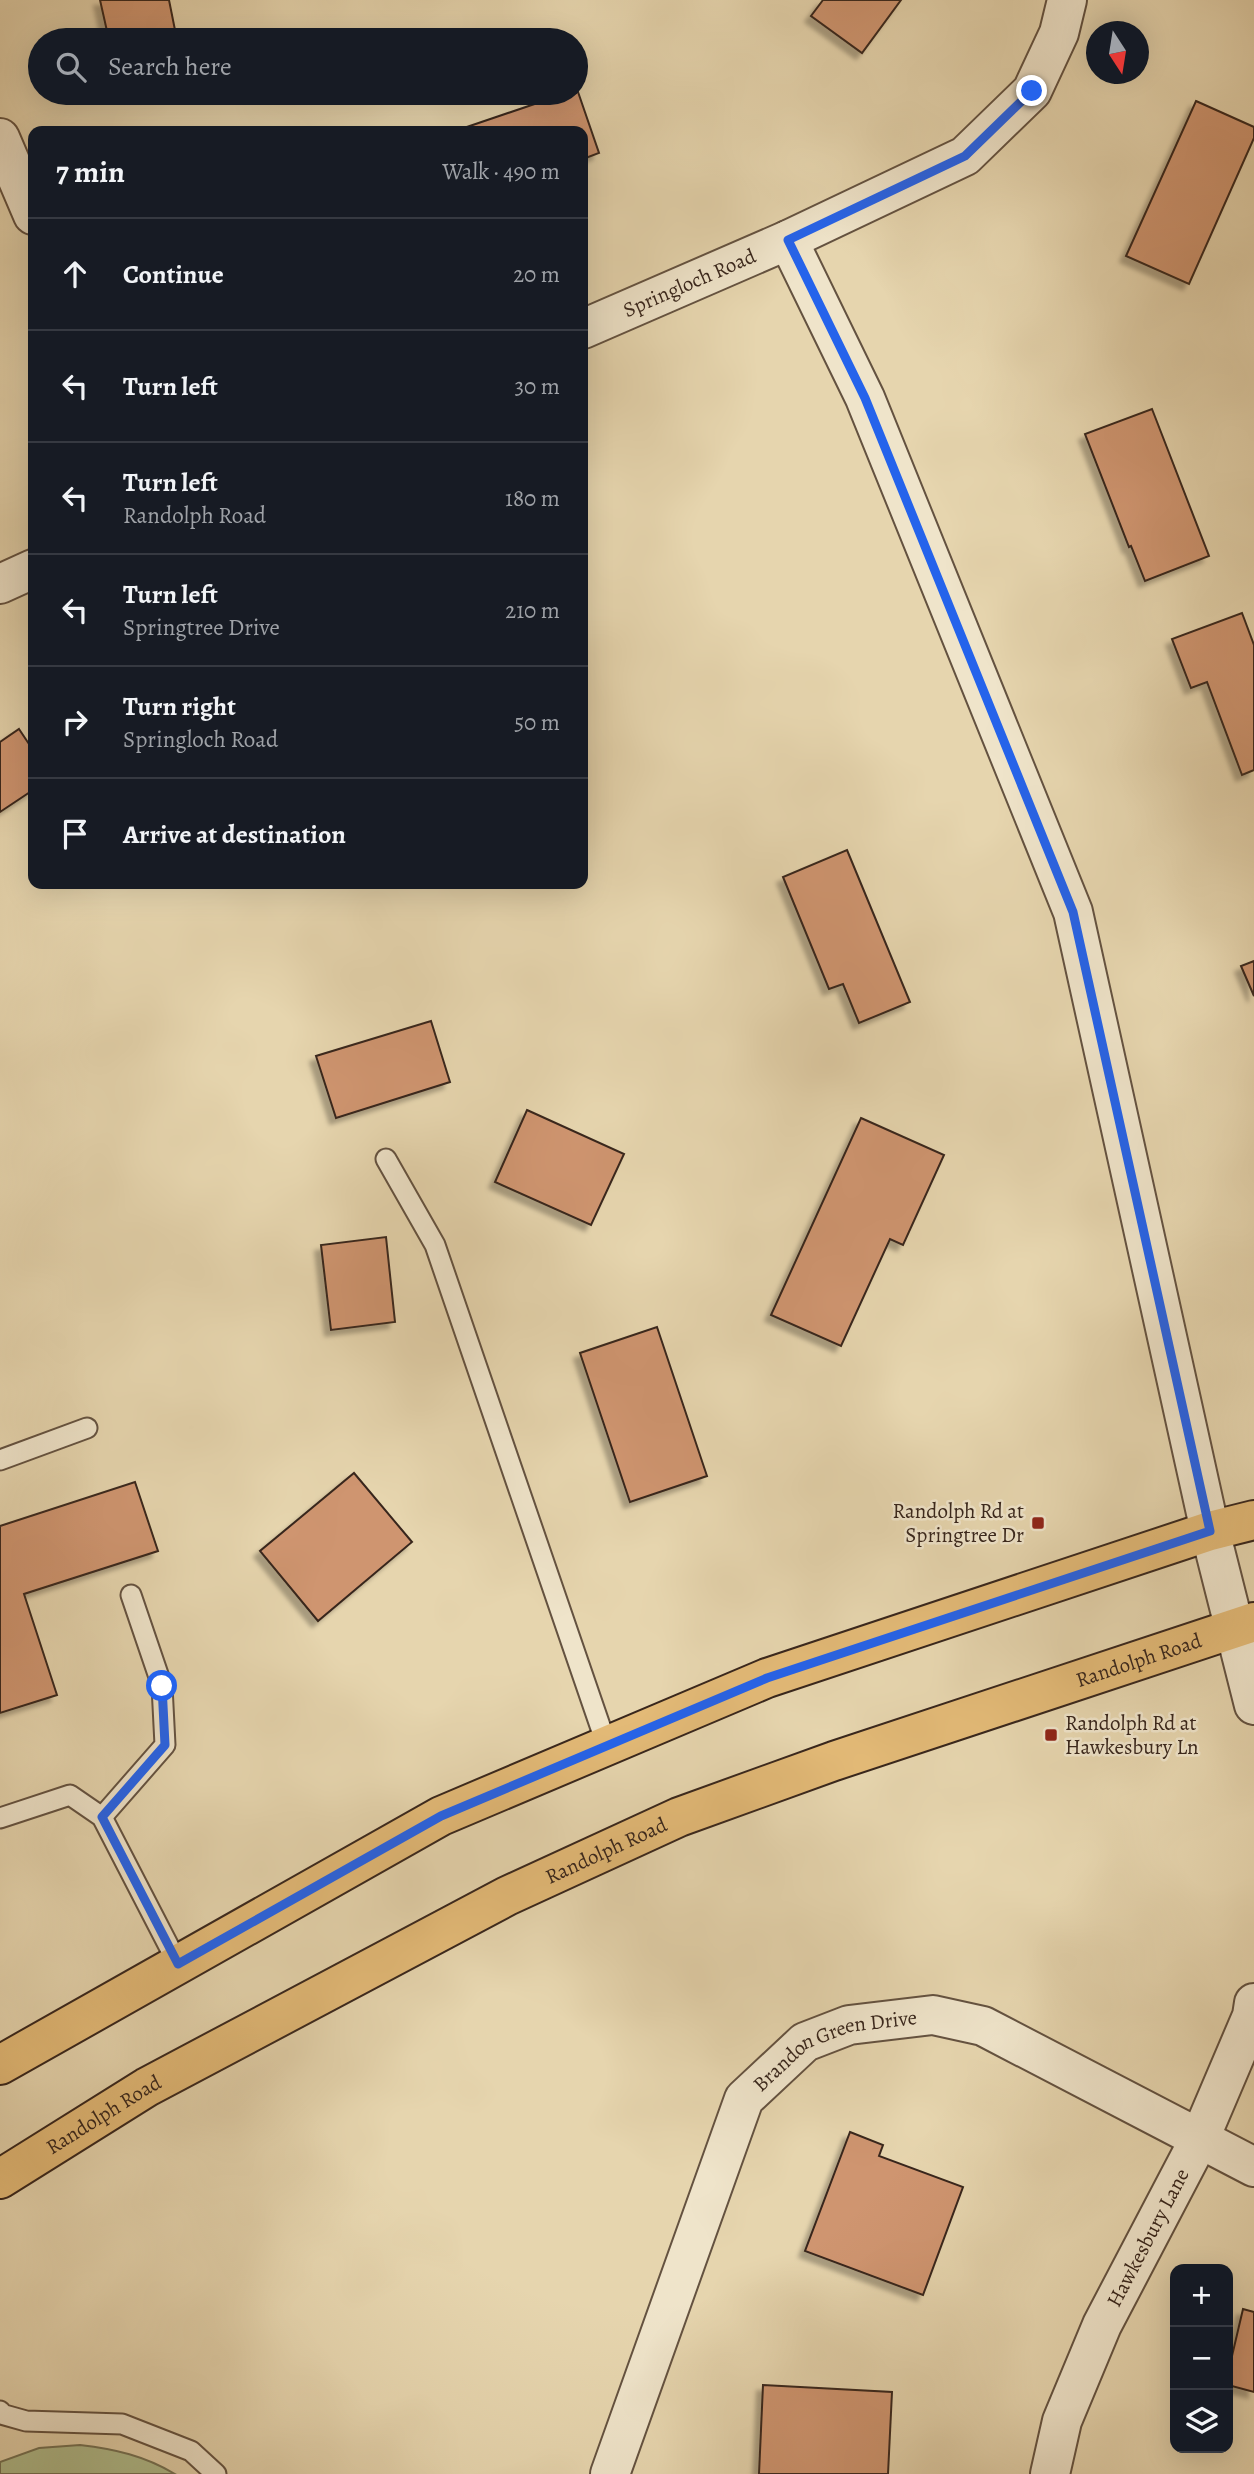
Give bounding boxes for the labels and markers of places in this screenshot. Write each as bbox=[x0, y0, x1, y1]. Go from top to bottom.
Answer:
place label: Randolph Rd at Springtree Dr bbox=[893, 1497, 1024, 1549]
marker: Randolph Rd at Springtree Dr bbox=[1030, 1515, 1046, 1531]
place label: Randolph Rd at Hawkesbury Ln bbox=[1065, 1709, 1199, 1761]
marker: Randolph Rd at Hawkesbury Ln bbox=[1043, 1727, 1059, 1743]

